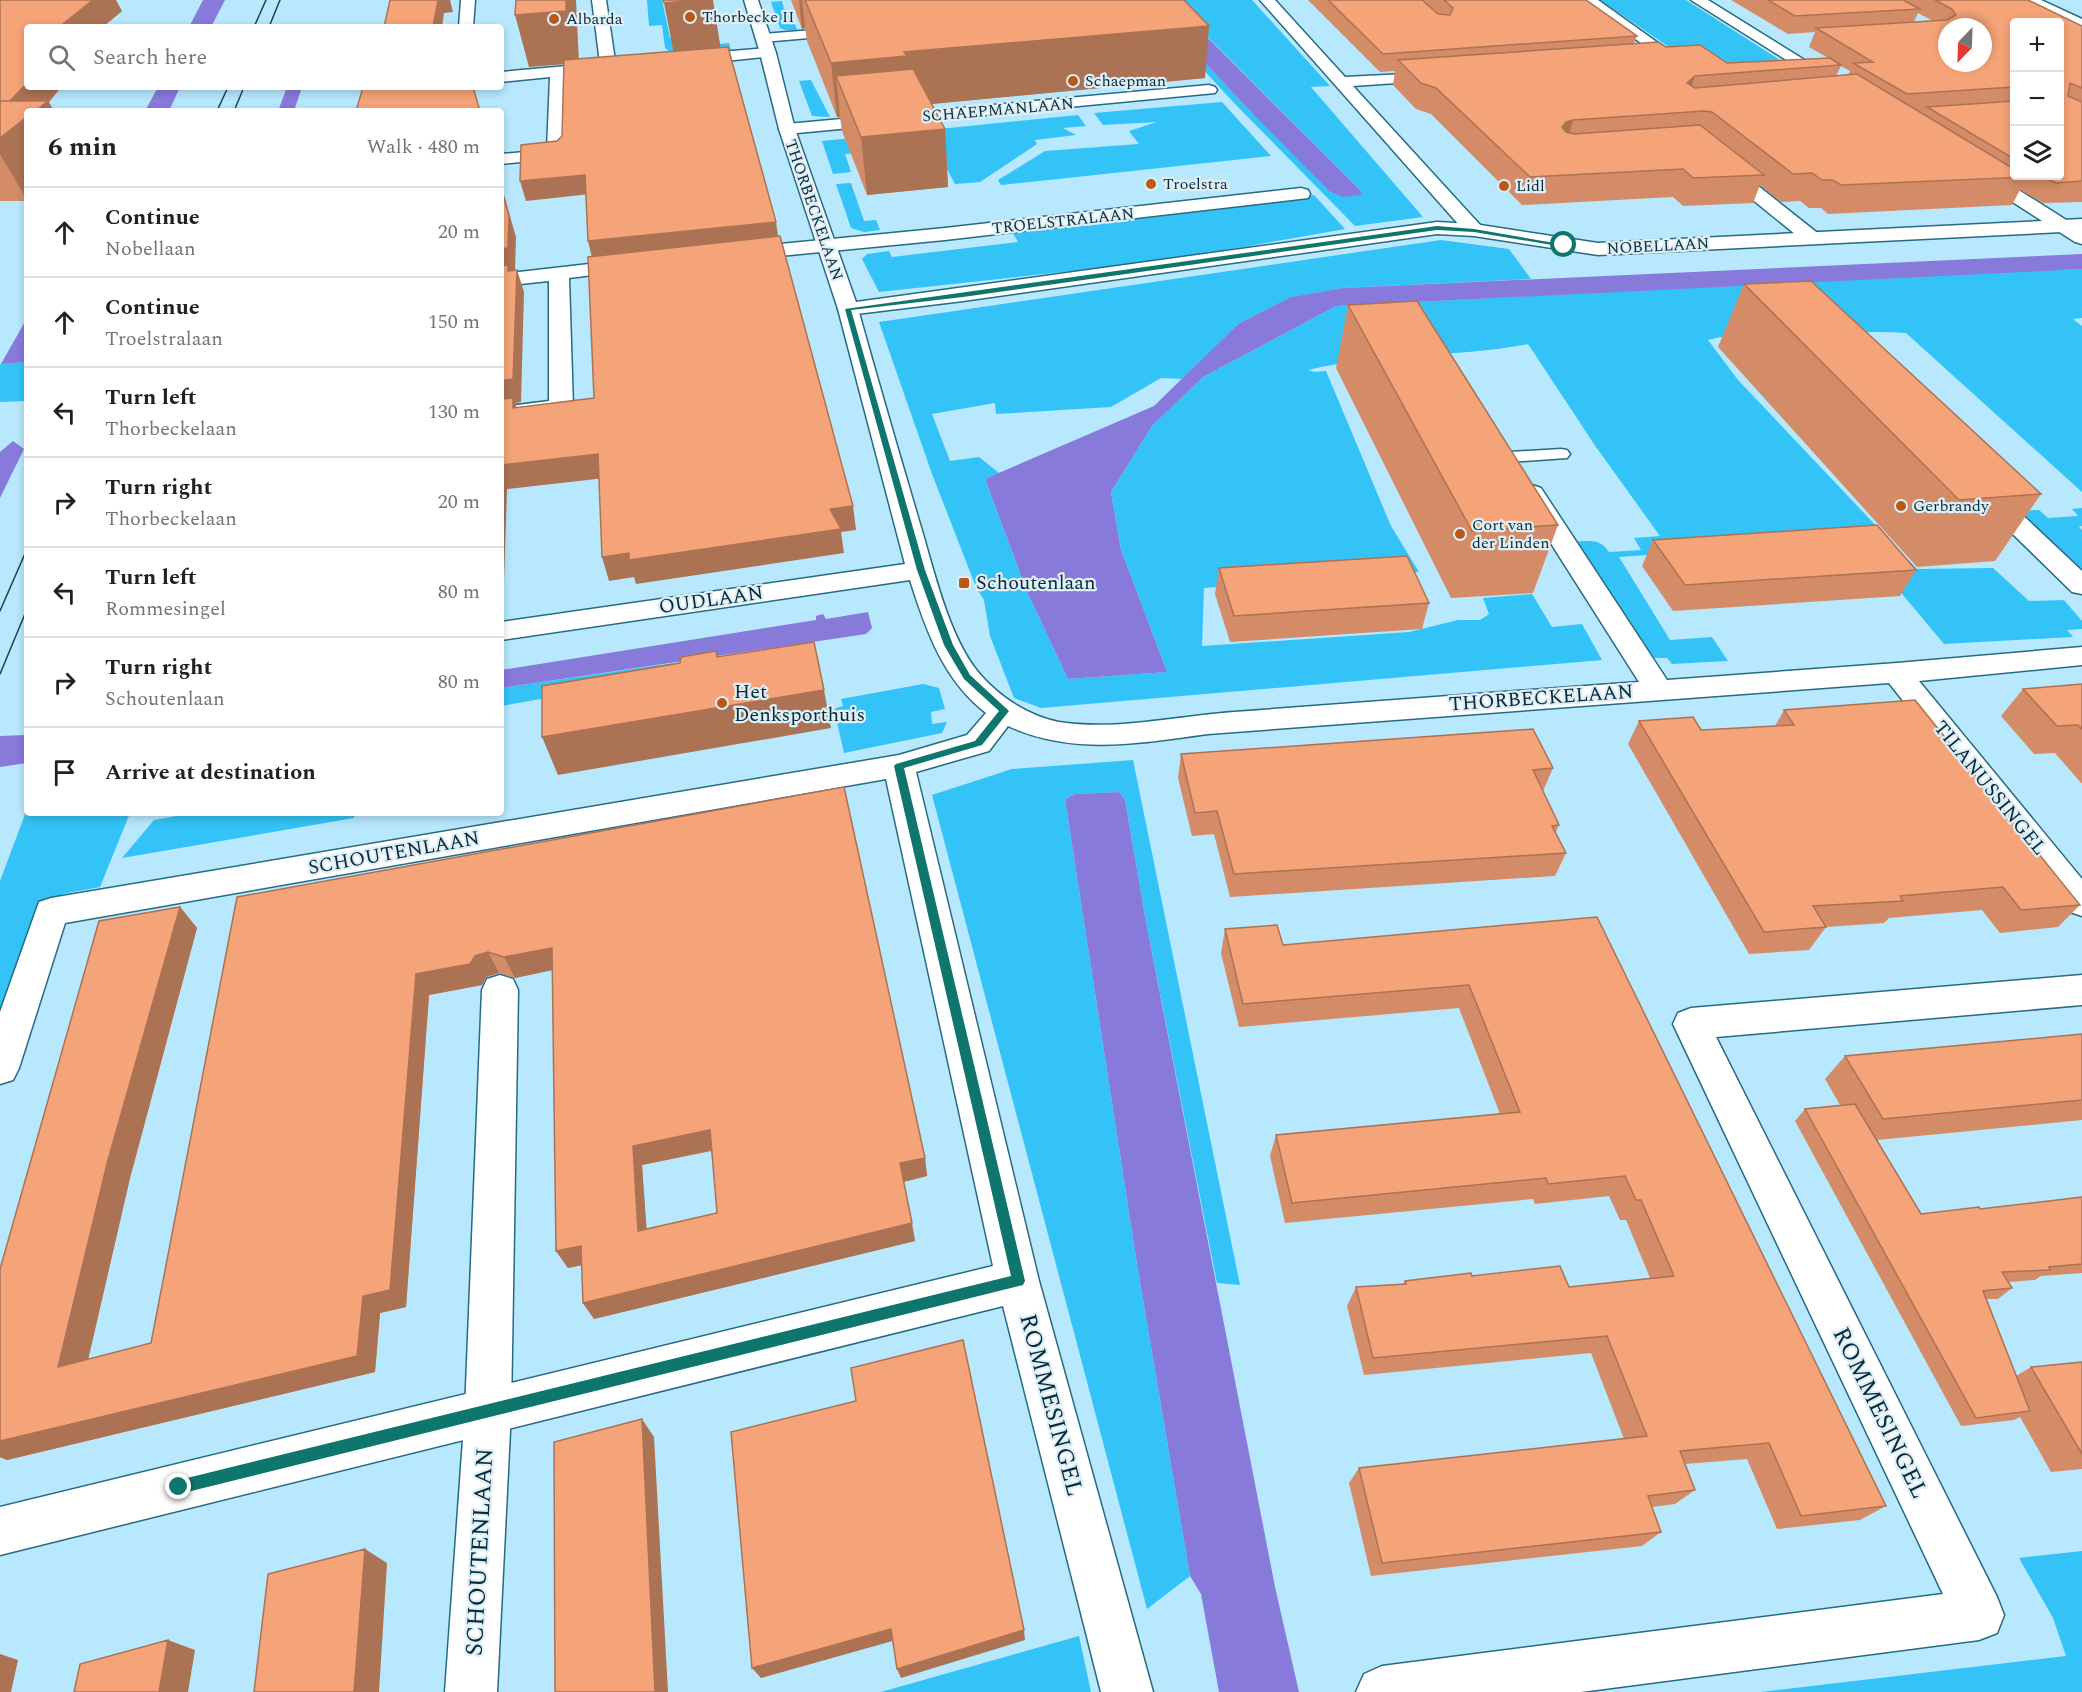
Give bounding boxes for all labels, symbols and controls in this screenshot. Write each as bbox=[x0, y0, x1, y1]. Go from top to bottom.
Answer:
place label: Thorbecke II bbox=[702, 5, 794, 29]
place label: Albarda bbox=[566, 7, 623, 31]
marker: Thorbecke II bbox=[683, 10, 697, 24]
marker: Albarda bbox=[547, 12, 561, 26]
north arrow bbox=[1938, 18, 1992, 72]
map controls bbox=[2010, 18, 2064, 180]
button: + bbox=[2010, 18, 2064, 72]
search box bbox=[24, 24, 504, 90]
icon: search bbox=[45, 41, 78, 74]
text: Search here bbox=[93, 41, 207, 74]
place label: Schaepman bbox=[1085, 69, 1166, 93]
button: − bbox=[2010, 72, 2064, 126]
marker: Schaepman bbox=[1066, 74, 1080, 88]
street label: SCHAEPMANLAAN bbox=[921, 91, 1075, 129]
button: layers bbox=[2010, 126, 2064, 180]
text: 6 min bbox=[48, 127, 117, 167]
text: Walk · 480 m bbox=[367, 132, 480, 162]
street label: THORBECKELAAN bbox=[779, 136, 849, 284]
place label: Troelstra bbox=[1163, 172, 1228, 196]
place label: Lidl bbox=[1516, 174, 1545, 198]
marker: Troelstra bbox=[1144, 177, 1158, 191]
marker: Lidl bbox=[1497, 179, 1511, 193]
text: Continue bbox=[105, 201, 200, 234]
street label: TROELSTRALAAN bbox=[991, 202, 1135, 240]
icon: ahead bbox=[48, 216, 81, 249]
text: 20 m bbox=[438, 217, 480, 247]
route start bbox=[1550, 231, 1576, 257]
street label: NOBELLAAN bbox=[1606, 231, 1710, 261]
text: Nobellaan bbox=[105, 234, 196, 264]
text: Continue bbox=[105, 291, 200, 324]
icon: ahead bbox=[48, 306, 81, 339]
text: 150 m bbox=[428, 307, 480, 337]
text: Troelstralaan bbox=[105, 324, 223, 354]
text: Turn left bbox=[105, 381, 197, 414]
icon: left bbox=[48, 396, 81, 429]
text: 130 m bbox=[428, 397, 480, 427]
text: Thorbeckelaan bbox=[105, 414, 237, 444]
text: Turn right bbox=[105, 471, 212, 504]
icon: right bbox=[48, 486, 81, 519]
text: 20 m bbox=[438, 487, 480, 517]
place label: Gerbrandy bbox=[1913, 494, 1990, 518]
marker: Gerbrandy bbox=[1894, 499, 1908, 513]
text: Thorbeckelaan bbox=[105, 504, 237, 534]
place label: Cort van der Linden bbox=[1472, 513, 1549, 555]
marker: Cort van der Linden bbox=[1453, 527, 1467, 541]
text: Turn left bbox=[105, 561, 197, 594]
place label: Schoutenlaan bbox=[976, 568, 1096, 598]
icon: left bbox=[48, 576, 81, 609]
marker: Schoutenlaan bbox=[957, 576, 971, 590]
text: 80 m bbox=[438, 577, 480, 607]
street label: OUDLAAN bbox=[657, 578, 765, 622]
text: Rommesingel bbox=[105, 594, 226, 624]
text: Turn right bbox=[105, 651, 212, 684]
icon: right bbox=[48, 666, 81, 699]
text: 80 m bbox=[438, 667, 480, 697]
place label: Het Denksporthuis bbox=[734, 677, 865, 730]
street label: THORBECKELAAN bbox=[1448, 677, 1634, 719]
text: Schoutenlaan bbox=[105, 684, 225, 714]
marker: Het Denksporthuis bbox=[715, 696, 729, 710]
street label: TILANUSSINGEL bbox=[1926, 714, 2054, 862]
icon: arrive bbox=[48, 756, 81, 789]
text: Arrive at destination bbox=[105, 756, 316, 789]
street label: SCHOUTENLAAN bbox=[306, 823, 482, 883]
street label: ROMMESINGEL bbox=[1009, 1310, 1093, 1500]
street label: ROMMESINGEL bbox=[1823, 1321, 1937, 1505]
street label: SCHOUTENLAAN bbox=[457, 1447, 503, 1657]
route end bbox=[165, 1473, 191, 1499]

